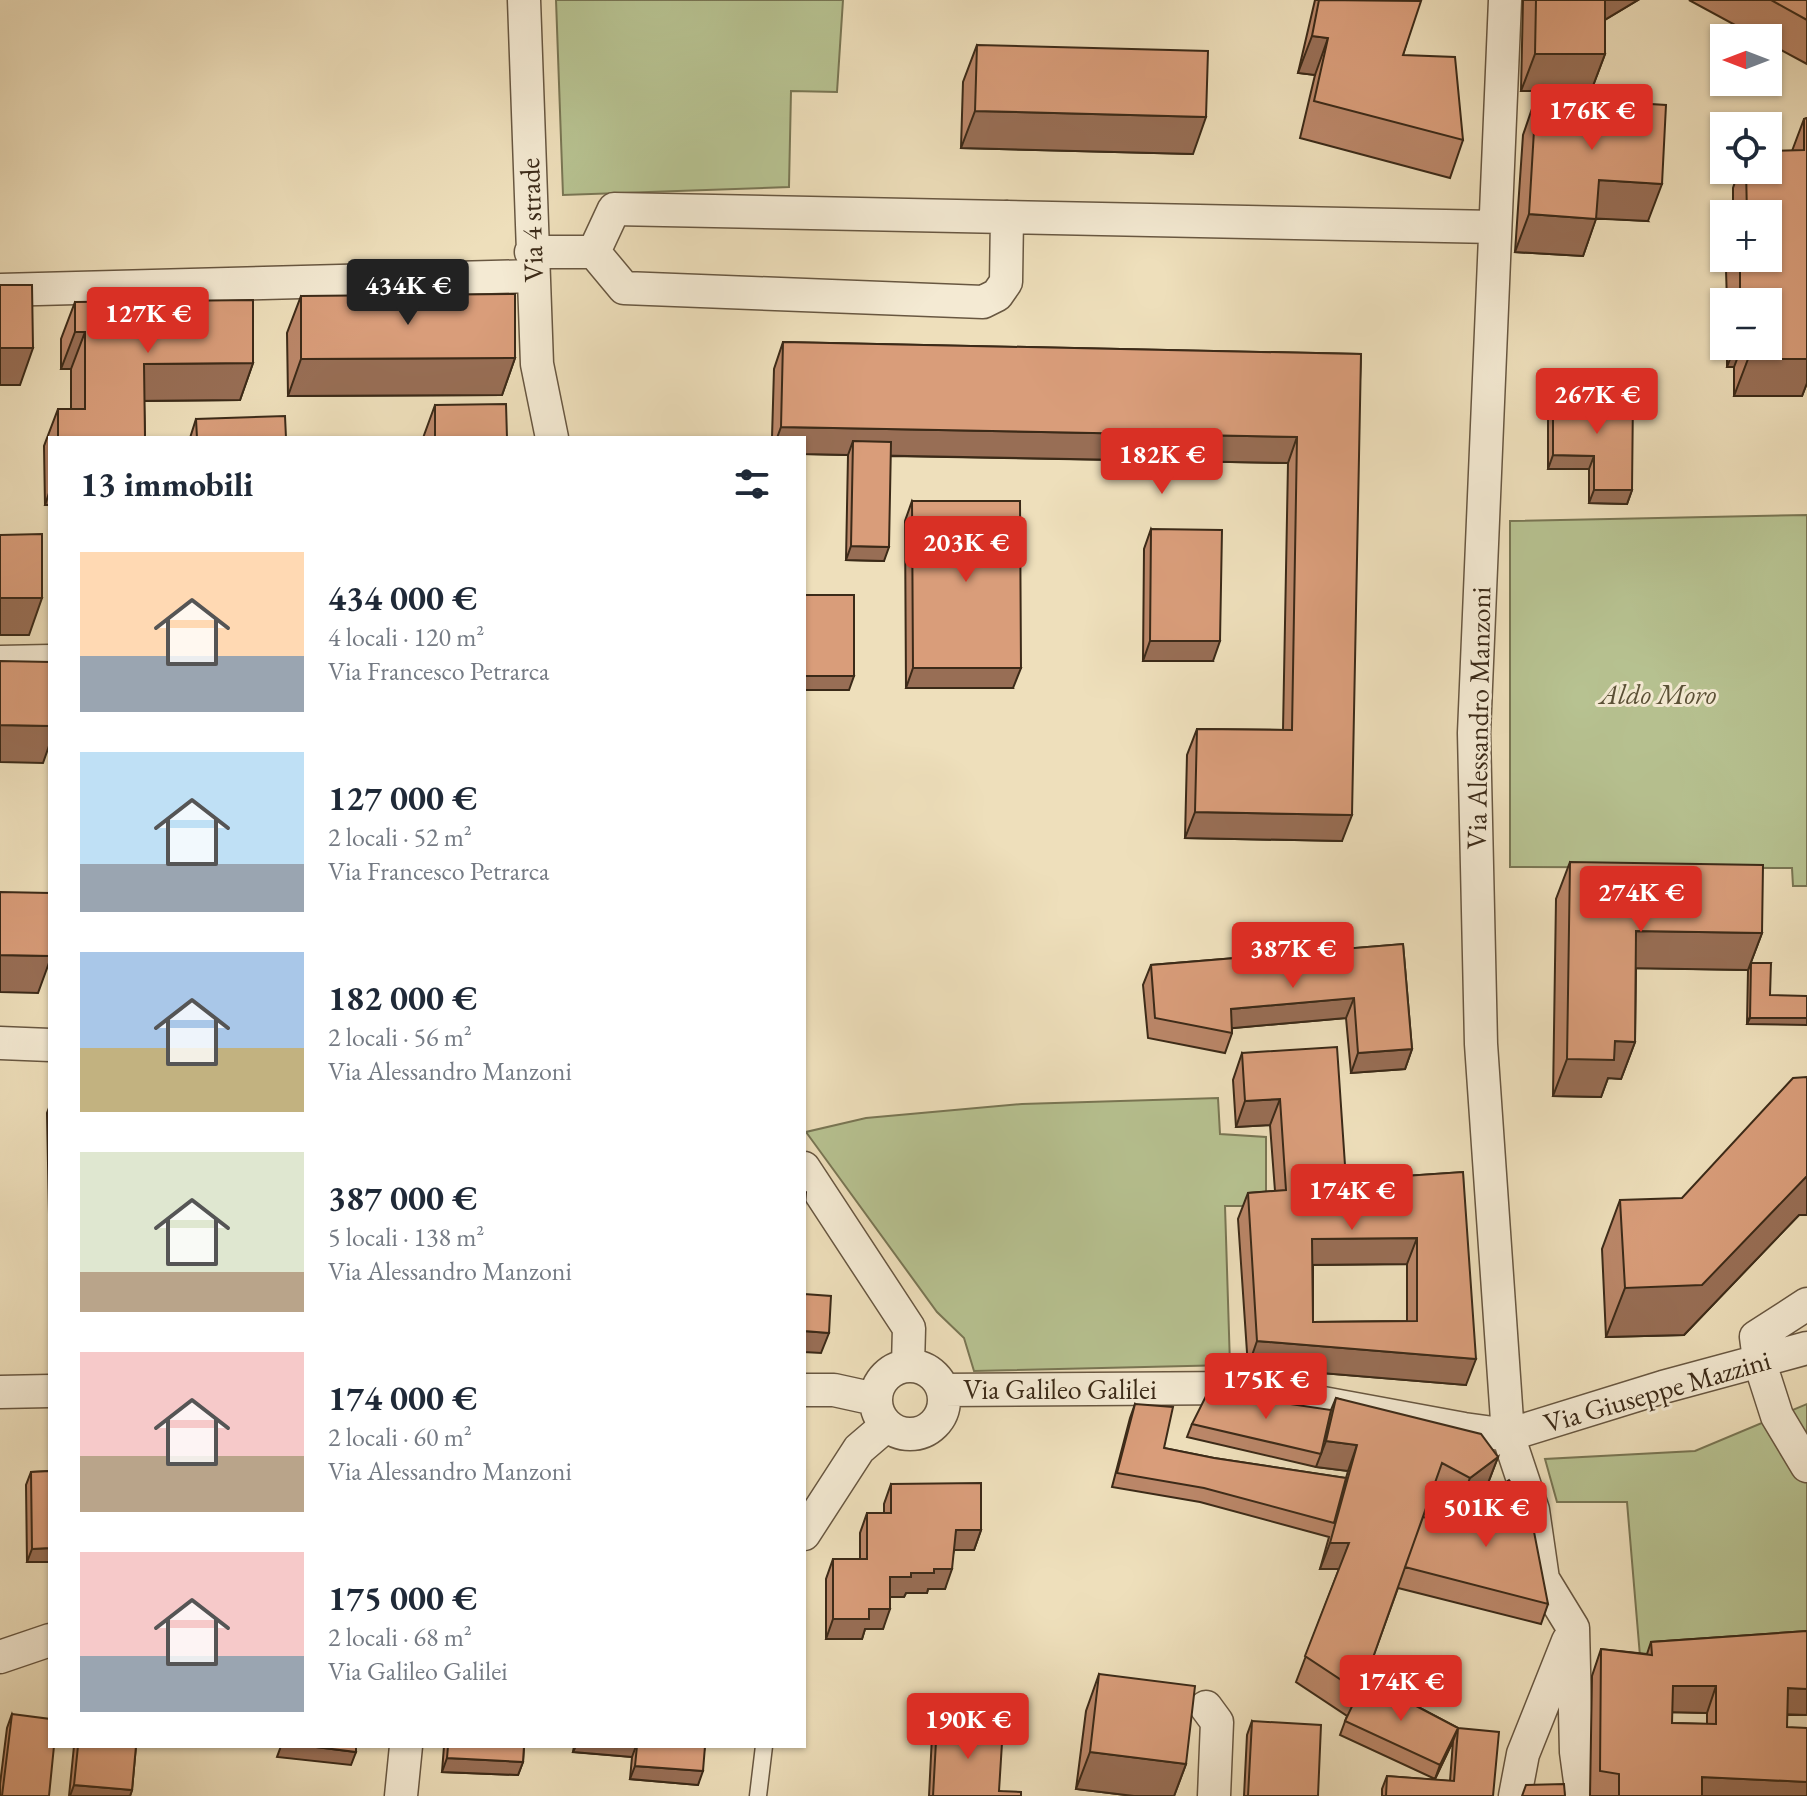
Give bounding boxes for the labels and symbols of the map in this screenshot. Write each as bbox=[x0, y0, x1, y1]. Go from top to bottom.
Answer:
north arrow bbox=[1710, 24, 1782, 96]
pin: 176K € bbox=[1527, 84, 1657, 152]
street label: Via 4 strade bbox=[511, 157, 551, 283]
pin: 434K € bbox=[343, 259, 473, 327]
pin: 127K € bbox=[83, 287, 213, 355]
pin: 267K € bbox=[1532, 368, 1662, 436]
pin: 182K € bbox=[1097, 428, 1227, 496]
pin: 203K € bbox=[901, 516, 1031, 584]
street label: Via Alessandro Manzoni bbox=[1458, 586, 1498, 850]
park label: Aldo Moro bbox=[1598, 676, 1717, 712]
pin: 274K € bbox=[1576, 866, 1706, 934]
pin: 387K € bbox=[1228, 922, 1358, 990]
pin: 174K € bbox=[1287, 1164, 1417, 1232]
street label: Via Giuseppe Mazzini bbox=[1539, 1341, 1775, 1441]
pin: 175K € bbox=[1201, 1353, 1331, 1421]
street label: Via Galileo Galilei bbox=[963, 1371, 1157, 1407]
pin: 501K € bbox=[1421, 1481, 1551, 1549]
pin: 174K € bbox=[1336, 1655, 1466, 1723]
pin: 190K € bbox=[903, 1693, 1033, 1761]

